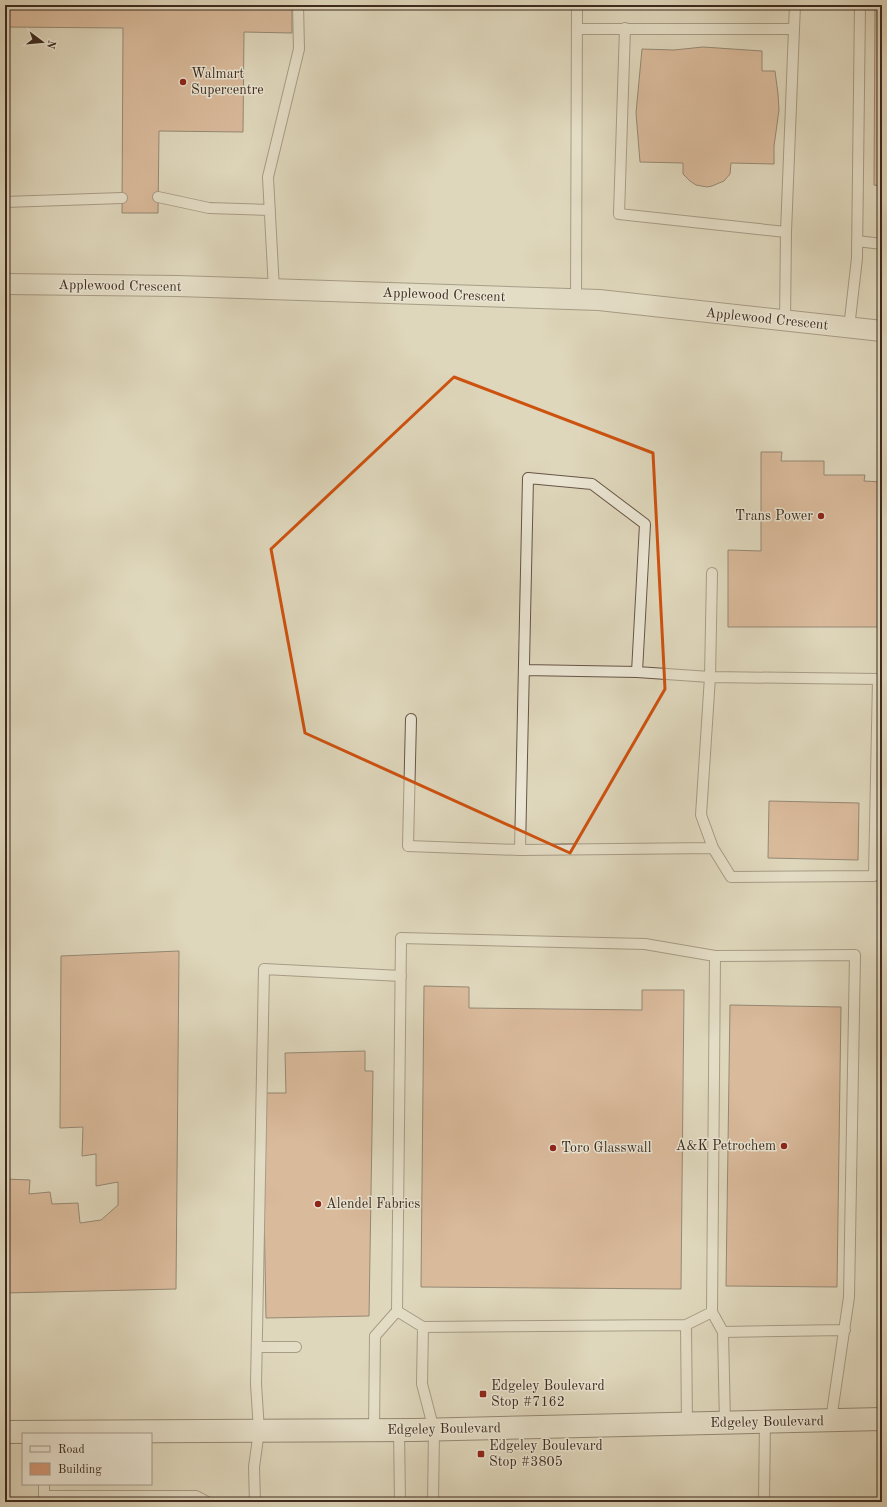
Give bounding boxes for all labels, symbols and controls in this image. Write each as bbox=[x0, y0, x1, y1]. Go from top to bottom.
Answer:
north arrow bbox=[22, 22, 62, 62]
text: N bbox=[44, 39, 57, 50]
place label: Walmart Supercentre bbox=[191, 67, 264, 97]
marker: Walmart Supercentre bbox=[178, 77, 188, 87]
street label: Applewood Crescent bbox=[58, 278, 182, 294]
street label: Applewood Crescent bbox=[382, 286, 506, 304]
street label: Applewood Crescent bbox=[705, 306, 829, 332]
place label: Trans Power bbox=[735, 509, 813, 523]
marker: Trans Power bbox=[816, 511, 826, 521]
place label: A&K Petrochem bbox=[676, 1139, 776, 1153]
place label: Toro Glasswall bbox=[561, 1141, 652, 1155]
marker: A&K Petrochem bbox=[779, 1141, 789, 1151]
marker: Toro Glasswall bbox=[548, 1143, 558, 1153]
place label: Alendel Fabrics bbox=[326, 1197, 420, 1211]
marker: Alendel Fabrics bbox=[313, 1199, 323, 1209]
place label: Edgeley Boulevard Stop #7162 bbox=[491, 1379, 605, 1409]
marker: Edgeley Boulevard Stop #7162 bbox=[478, 1389, 488, 1399]
street label: Edgeley Boulevard bbox=[710, 1414, 824, 1430]
street label: Edgeley Boulevard bbox=[387, 1421, 501, 1437]
legend bbox=[22, 1433, 152, 1485]
place label: Edgeley Boulevard Stop #3805 bbox=[489, 1439, 603, 1469]
text: Road bbox=[58, 1444, 85, 1456]
marker: Edgeley Boulevard Stop #3805 bbox=[476, 1449, 486, 1459]
text: Building bbox=[58, 1464, 102, 1476]

